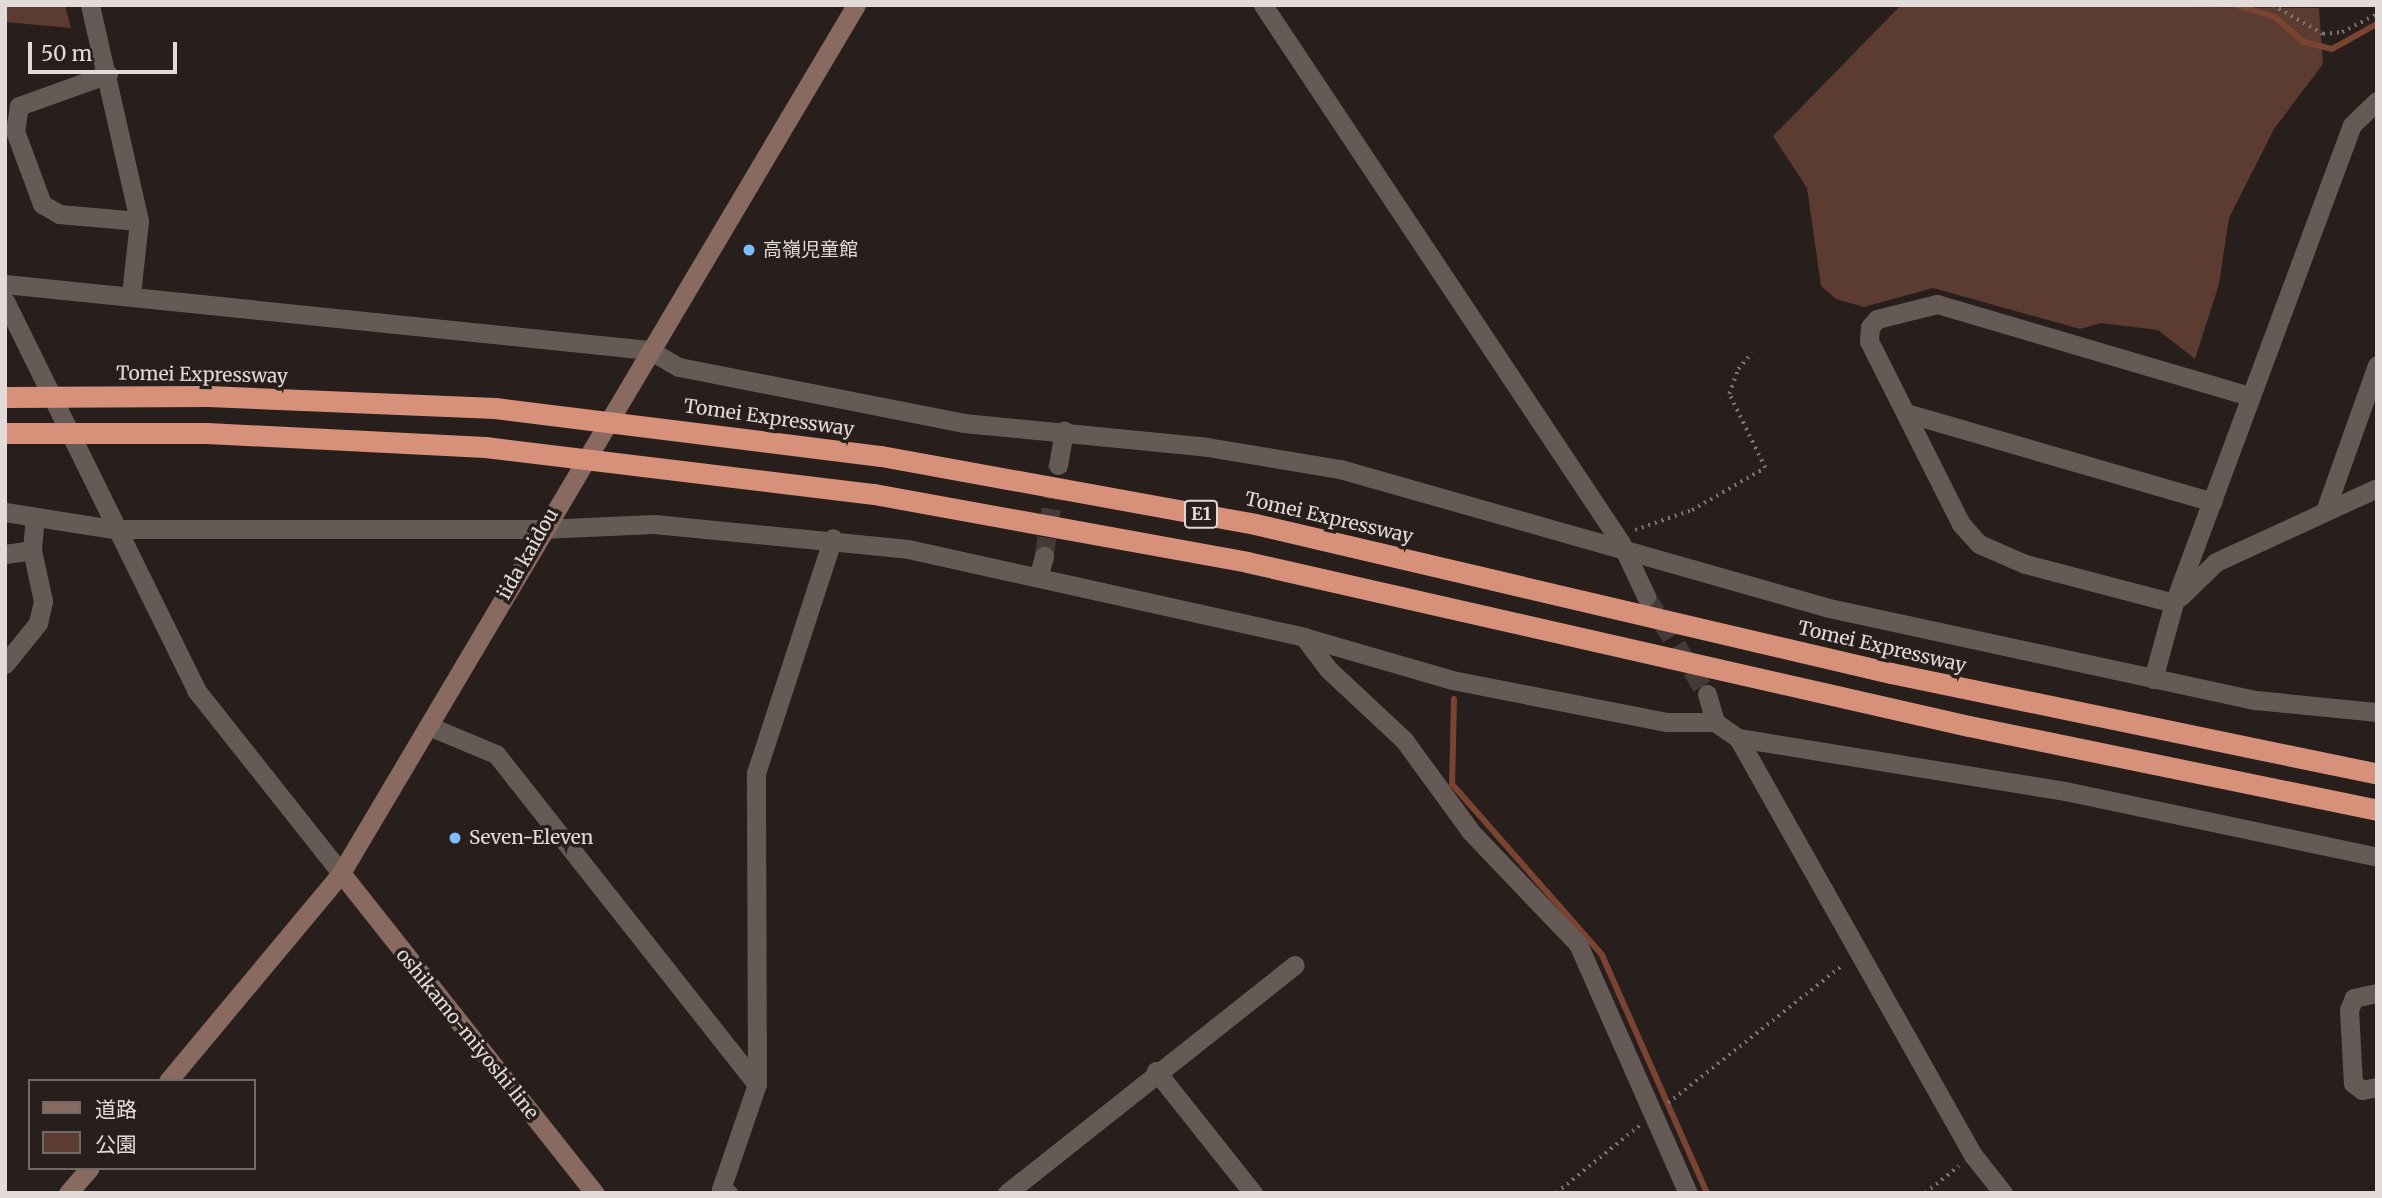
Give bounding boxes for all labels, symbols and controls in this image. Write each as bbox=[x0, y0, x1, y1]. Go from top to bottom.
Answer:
scale bar bbox=[32, 28, 180, 72]
text: 50 m bbox=[41, 40, 92, 67]
place label: 高嶺児童館 bbox=[763, 239, 858, 261]
marker: 高嶺児童館 bbox=[741, 242, 757, 258]
street label: Tomei Expressway bbox=[116, 362, 288, 388]
street label: Tomei Expressway bbox=[682, 395, 856, 441]
street label: Tomei Expressway bbox=[1243, 488, 1415, 548]
road number: E1 bbox=[1184, 500, 1218, 528]
street label: iida kaidou bbox=[493, 504, 563, 604]
street label: Tomei Expressway bbox=[1796, 617, 1968, 677]
place label: Seven-Eleven bbox=[469, 827, 593, 849]
marker: Seven-Eleven bbox=[447, 830, 463, 846]
street label: oshikamo-miyoshi line bbox=[391, 944, 543, 1124]
legend bbox=[28, 1079, 256, 1170]
text: 道路 bbox=[95, 1096, 137, 1123]
text: 公園 bbox=[95, 1131, 137, 1158]

